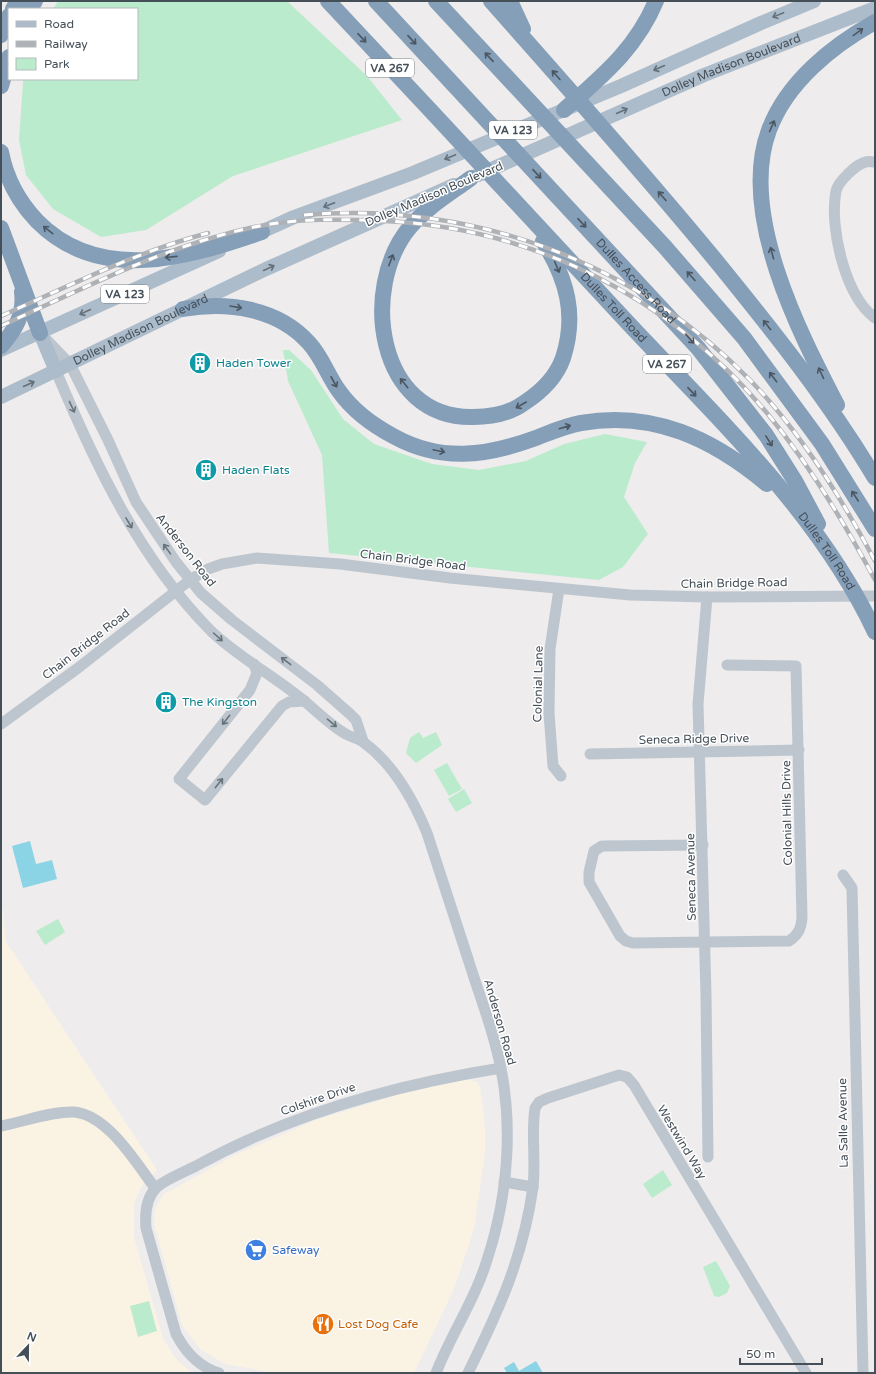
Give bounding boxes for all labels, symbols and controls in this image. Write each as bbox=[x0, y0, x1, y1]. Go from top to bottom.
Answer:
legend bbox=[8, 8, 138, 80]
one-way arrow bbox=[773, 12, 785, 20]
text: Road bbox=[44, 17, 74, 31]
one-way arrow bbox=[853, 28, 864, 36]
street label: Dolley Madison Boulevard bbox=[660, 31, 803, 100]
one-way arrow bbox=[357, 33, 367, 43]
one-way arrow bbox=[407, 35, 417, 45]
text: Railway bbox=[44, 37, 88, 51]
one-way arrow bbox=[484, 52, 494, 62]
text: Park bbox=[44, 57, 70, 71]
road number: VA 267 bbox=[366, 59, 414, 77]
one-way arrow bbox=[654, 65, 666, 72]
one-way arrow bbox=[551, 69, 560, 80]
one-way arrow bbox=[616, 107, 628, 114]
one-way arrow bbox=[768, 120, 776, 132]
road number: VA 123 bbox=[489, 121, 537, 139]
one-way arrow bbox=[444, 154, 456, 161]
street label: Dolley Madison Boulevard bbox=[363, 159, 505, 229]
one-way arrow bbox=[532, 168, 541, 179]
one-way arrow bbox=[657, 191, 666, 202]
one-way arrow bbox=[323, 201, 335, 209]
one-way arrow bbox=[578, 218, 587, 228]
one-way arrow bbox=[43, 226, 54, 235]
street label: Dulles Access Road bbox=[593, 236, 679, 326]
one-way arrow bbox=[768, 247, 775, 260]
one-way arrow bbox=[165, 254, 178, 261]
one-way arrow bbox=[388, 254, 396, 266]
one-way arrow bbox=[553, 260, 561, 272]
one-way arrow bbox=[263, 263, 275, 271]
street label: Dulles Toll Road bbox=[578, 270, 650, 345]
one-way arrow bbox=[687, 271, 696, 282]
road number: VA 123 bbox=[101, 285, 149, 303]
street label: Dolley Madison Boulevard bbox=[71, 291, 210, 368]
one-way arrow bbox=[229, 303, 242, 311]
one-way arrow bbox=[80, 309, 92, 316]
one-way arrow bbox=[763, 319, 772, 330]
one-way arrow bbox=[685, 334, 694, 344]
building icon: Haden Tower bbox=[187, 350, 213, 376]
road number: VA 267 bbox=[643, 355, 691, 373]
place label: Haden Tower bbox=[216, 356, 292, 370]
one-way arrow bbox=[817, 368, 825, 380]
one-way arrow bbox=[769, 372, 778, 383]
one-way arrow bbox=[331, 376, 339, 388]
one-way arrow bbox=[400, 378, 409, 389]
one-way arrow bbox=[22, 380, 34, 387]
one-way arrow bbox=[687, 386, 696, 396]
one-way arrow bbox=[69, 401, 76, 413]
one-way arrow bbox=[515, 401, 527, 409]
one-way arrow bbox=[558, 423, 571, 431]
one-way arrow bbox=[766, 435, 774, 447]
one-way arrow bbox=[433, 448, 446, 456]
building icon: Haden Flats bbox=[193, 457, 219, 483]
place label: Haden Flats bbox=[222, 463, 290, 477]
one-way arrow bbox=[850, 490, 858, 502]
street label: Dulles Toll Road bbox=[795, 509, 858, 592]
street label: Anderson Road bbox=[153, 511, 219, 589]
one-way arrow bbox=[126, 517, 134, 529]
one-way arrow bbox=[162, 544, 171, 555]
street label: Chain Bridge Road bbox=[359, 547, 467, 573]
street label: Chain Bridge Road bbox=[680, 575, 788, 591]
street label: Chain Bridge Road bbox=[40, 606, 132, 682]
one-way arrow bbox=[213, 632, 223, 641]
street label: Colonial Lane bbox=[530, 645, 546, 722]
one-way arrow bbox=[281, 657, 292, 665]
building icon: The Kingston bbox=[153, 689, 179, 715]
place label: The Kingston bbox=[182, 695, 257, 709]
one-way arrow bbox=[221, 715, 230, 726]
one-way arrow bbox=[327, 719, 338, 728]
street label: Seneca Ridge Drive bbox=[639, 731, 750, 747]
street label: Colonial Hills Drive bbox=[779, 760, 795, 866]
one-way arrow bbox=[214, 778, 223, 789]
street label: Seneca Avenue bbox=[683, 833, 699, 921]
street label: Anderson Road bbox=[481, 977, 519, 1067]
street label: La Salle Avenue bbox=[835, 1078, 851, 1168]
street label: Colshire Drive bbox=[279, 1080, 358, 1118]
street label: Westwind Way bbox=[654, 1102, 710, 1182]
supermarket icon: Safeway bbox=[243, 1237, 269, 1263]
place label: Safeway bbox=[272, 1243, 320, 1257]
restaurant icon: Lost Dog Cafe bbox=[310, 1311, 336, 1337]
place label: Lost Dog Cafe bbox=[338, 1317, 419, 1331]
north arrow bbox=[8, 1326, 48, 1366]
text: N bbox=[25, 1330, 38, 1345]
scale bar bbox=[740, 1340, 822, 1366]
text: 50 m bbox=[746, 1347, 775, 1361]

